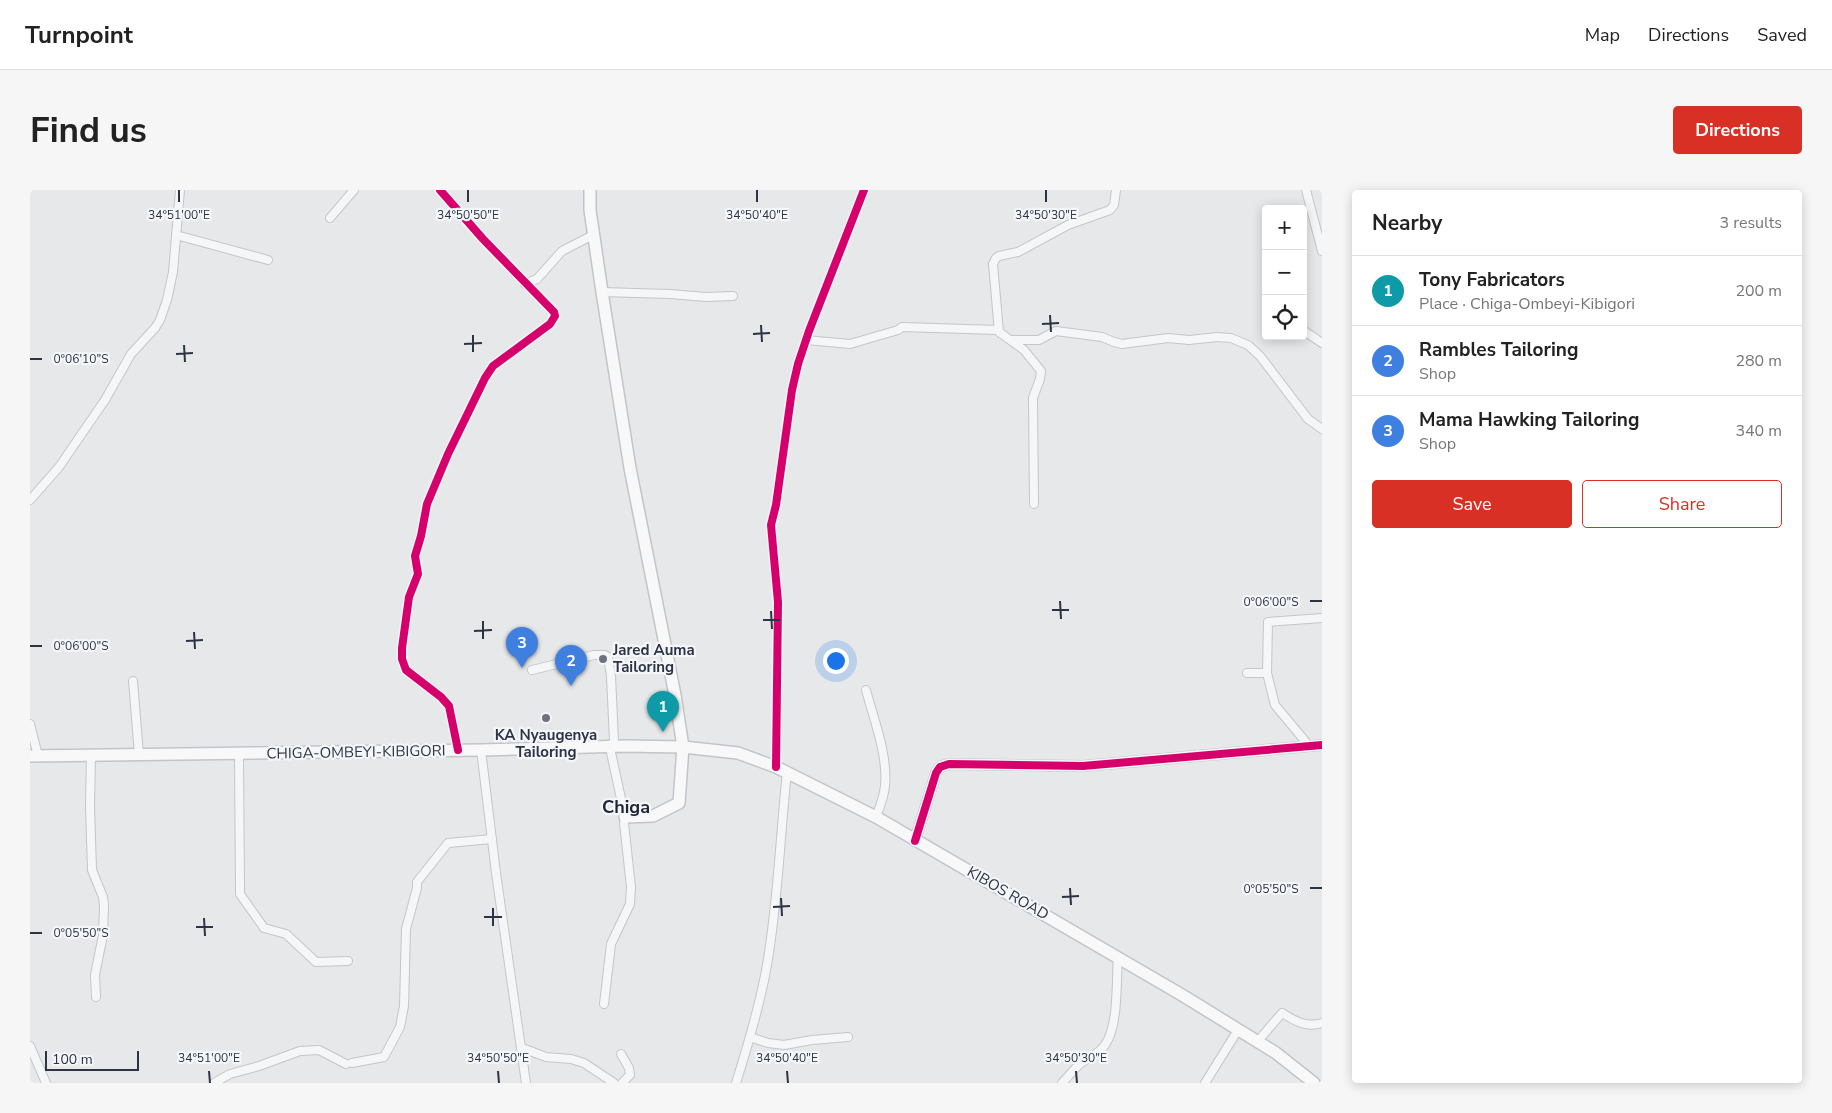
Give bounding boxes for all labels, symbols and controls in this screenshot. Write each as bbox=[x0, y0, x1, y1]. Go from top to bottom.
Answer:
text: Turnpoint bbox=[25, 19, 133, 51]
text: Map bbox=[1585, 23, 1620, 47]
text: Directions bbox=[1648, 23, 1729, 47]
text: Saved bbox=[1757, 23, 1807, 47]
button: Directions bbox=[1673, 106, 1802, 154]
text: Find us bbox=[30, 107, 147, 154]
map controls bbox=[1262, 205, 1307, 340]
button: + bbox=[1262, 205, 1307, 250]
text: 34°51'00"E bbox=[148, 207, 210, 223]
text: 34°50'50"E bbox=[437, 207, 499, 223]
text: 34°50'40"E bbox=[726, 207, 788, 223]
text: 34°50'30"E bbox=[1015, 207, 1077, 223]
text: Nearby bbox=[1372, 209, 1442, 237]
text: 3 results bbox=[1720, 212, 1782, 234]
button: − bbox=[1262, 250, 1307, 295]
text: Tony Fabricators bbox=[1419, 267, 1565, 293]
text: 1 bbox=[1383, 280, 1393, 302]
text: 200 m bbox=[1735, 280, 1782, 302]
text: Place · Chiga-Ombeyi-Kibigori bbox=[1419, 293, 1635, 315]
button: locate bbox=[1262, 295, 1307, 340]
text: Rambles Tailoring bbox=[1419, 337, 1578, 363]
text: 2 bbox=[1383, 350, 1393, 372]
text: 280 m bbox=[1735, 350, 1782, 372]
text: 0°06'10"S bbox=[53, 351, 109, 367]
text: Shop bbox=[1419, 363, 1456, 385]
text: Mama Hawking Tailoring bbox=[1419, 407, 1639, 433]
text: 3 bbox=[1383, 420, 1393, 442]
text: 340 m bbox=[1735, 420, 1782, 442]
text: Shop bbox=[1419, 433, 1456, 455]
button: Save bbox=[1372, 480, 1572, 528]
button: Share bbox=[1582, 480, 1782, 528]
text: 0°06'00"S bbox=[1243, 594, 1299, 610]
pin: 3 bbox=[506, 627, 538, 668]
text: 0°06'00"S bbox=[53, 638, 109, 654]
place label: Jared Auma Tailoring bbox=[612, 640, 695, 677]
pin: 2 bbox=[555, 645, 587, 686]
your location bbox=[823, 648, 849, 674]
marker: Jared Auma Tailoring bbox=[597, 653, 609, 665]
pin: 1 bbox=[647, 691, 679, 732]
marker: KA Nyaugenya Tailoring bbox=[540, 712, 552, 724]
place label: KA Nyaugenya Tailoring bbox=[495, 725, 597, 762]
street label: CHIGA-OMBEYI-KIBIGORI bbox=[266, 740, 446, 764]
district label: Chiga bbox=[602, 795, 650, 819]
street label: KIBOS ROAD bbox=[963, 862, 1053, 924]
text: 0°05'50"S bbox=[1243, 881, 1299, 897]
text: 0°05'50"S bbox=[53, 925, 109, 941]
scale bar bbox=[45, 1048, 139, 1071]
text: 100 m bbox=[52, 1050, 93, 1069]
text: 34°51'00"E bbox=[178, 1050, 240, 1066]
text: 34°50'50"E bbox=[467, 1050, 529, 1066]
text: 34°50'40"E bbox=[756, 1050, 818, 1066]
text: 34°50'30"E bbox=[1045, 1050, 1107, 1066]

